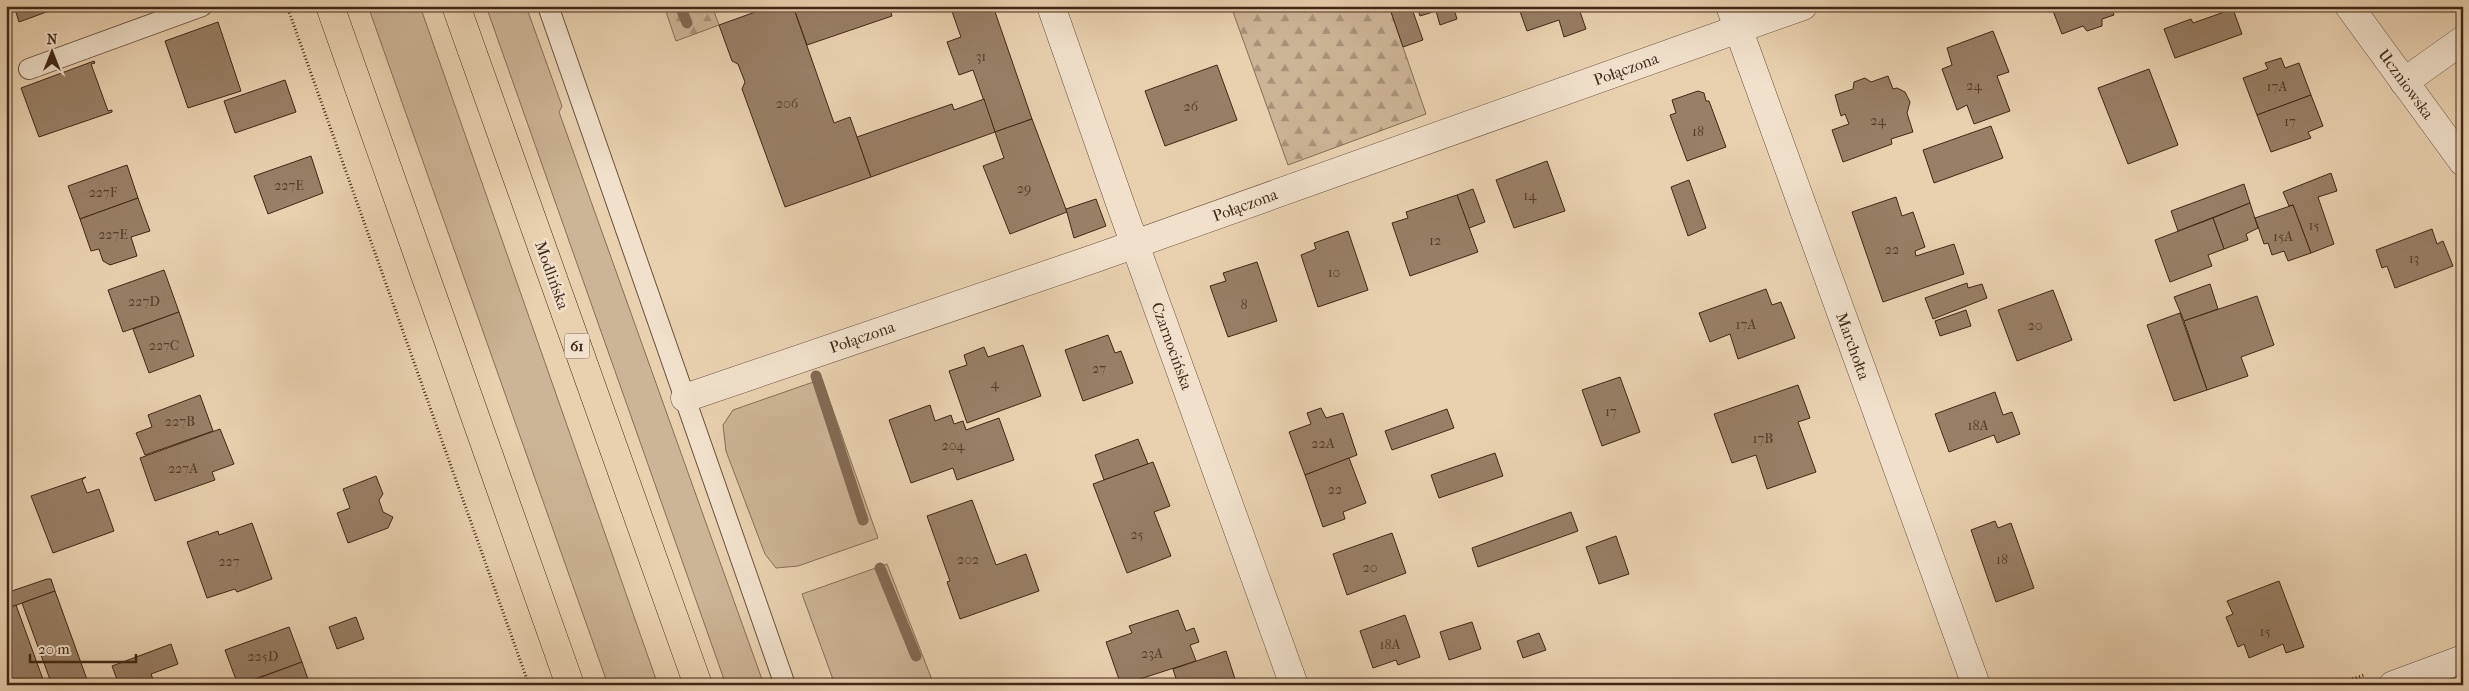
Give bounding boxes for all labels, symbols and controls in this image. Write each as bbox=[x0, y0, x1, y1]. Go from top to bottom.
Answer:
north arrow bbox=[28, 28, 78, 78]
text: N bbox=[47, 31, 58, 48]
street label: Uczniowska bbox=[2374, 45, 2438, 123]
house number: 31 bbox=[976, 48, 986, 65]
street label: Połączona bbox=[1591, 48, 1662, 90]
house number: 24 bbox=[1966, 77, 1982, 94]
house number: 17A bbox=[2267, 78, 2288, 95]
house number: 206 bbox=[776, 95, 799, 112]
house number: 26 bbox=[1184, 98, 1199, 115]
house number: 24 bbox=[1870, 112, 1886, 129]
house number: 17 bbox=[2284, 113, 2296, 130]
house number: 18 bbox=[1692, 123, 1704, 140]
house number: 227E bbox=[274, 177, 304, 194]
house number: 29 bbox=[1017, 180, 1031, 197]
house number: 227F bbox=[89, 184, 118, 201]
street label: Połączona bbox=[1210, 184, 1281, 226]
house number: 14 bbox=[1523, 187, 1537, 204]
house number: 15 bbox=[2309, 217, 2320, 234]
house number: 227E bbox=[98, 226, 128, 243]
house number: 15A bbox=[2273, 228, 2294, 245]
house number: 12 bbox=[1429, 232, 1441, 249]
street label: Modlińska bbox=[531, 238, 573, 312]
house number: 22 bbox=[1885, 241, 1899, 258]
house number: 13 bbox=[2409, 250, 2419, 267]
house number: 10 bbox=[1328, 264, 1340, 281]
house number: 227D bbox=[128, 293, 160, 310]
house number: 8 bbox=[1240, 296, 1248, 313]
street label: Czarnocińska bbox=[1147, 300, 1197, 393]
street label: Marchołta bbox=[1832, 310, 1874, 383]
house number: 17A bbox=[1736, 316, 1757, 333]
street label: Połączona bbox=[827, 317, 898, 357]
house number: 20 bbox=[2028, 317, 2042, 334]
road number: 61 bbox=[564, 334, 590, 358]
house number: 227C bbox=[149, 337, 179, 354]
house number: 27 bbox=[1092, 360, 1106, 377]
house number: 4 bbox=[991, 375, 1000, 392]
house number: 17 bbox=[1605, 403, 1617, 420]
house number: 227B bbox=[165, 413, 195, 430]
house number: 18A bbox=[1967, 417, 1989, 434]
house number: 17B bbox=[1753, 430, 1773, 447]
house number: 22A bbox=[1311, 435, 1336, 452]
house number: 204 bbox=[941, 437, 965, 454]
house number: 227A bbox=[168, 460, 199, 477]
house number: 22 bbox=[1328, 481, 1342, 498]
house number: 25 bbox=[1130, 526, 1144, 543]
house number: 202 bbox=[957, 551, 979, 568]
house number: 18 bbox=[1996, 551, 2008, 568]
house number: 227 bbox=[218, 553, 240, 570]
house number: 20 bbox=[1363, 559, 1377, 576]
house number: 15 bbox=[2260, 623, 2271, 640]
scale bar bbox=[30, 631, 136, 663]
house number: 18A bbox=[1379, 636, 1401, 653]
text: 20 m bbox=[38, 640, 70, 658]
house number: 23A bbox=[1141, 645, 1164, 662]
house number: 225D bbox=[247, 648, 279, 665]

